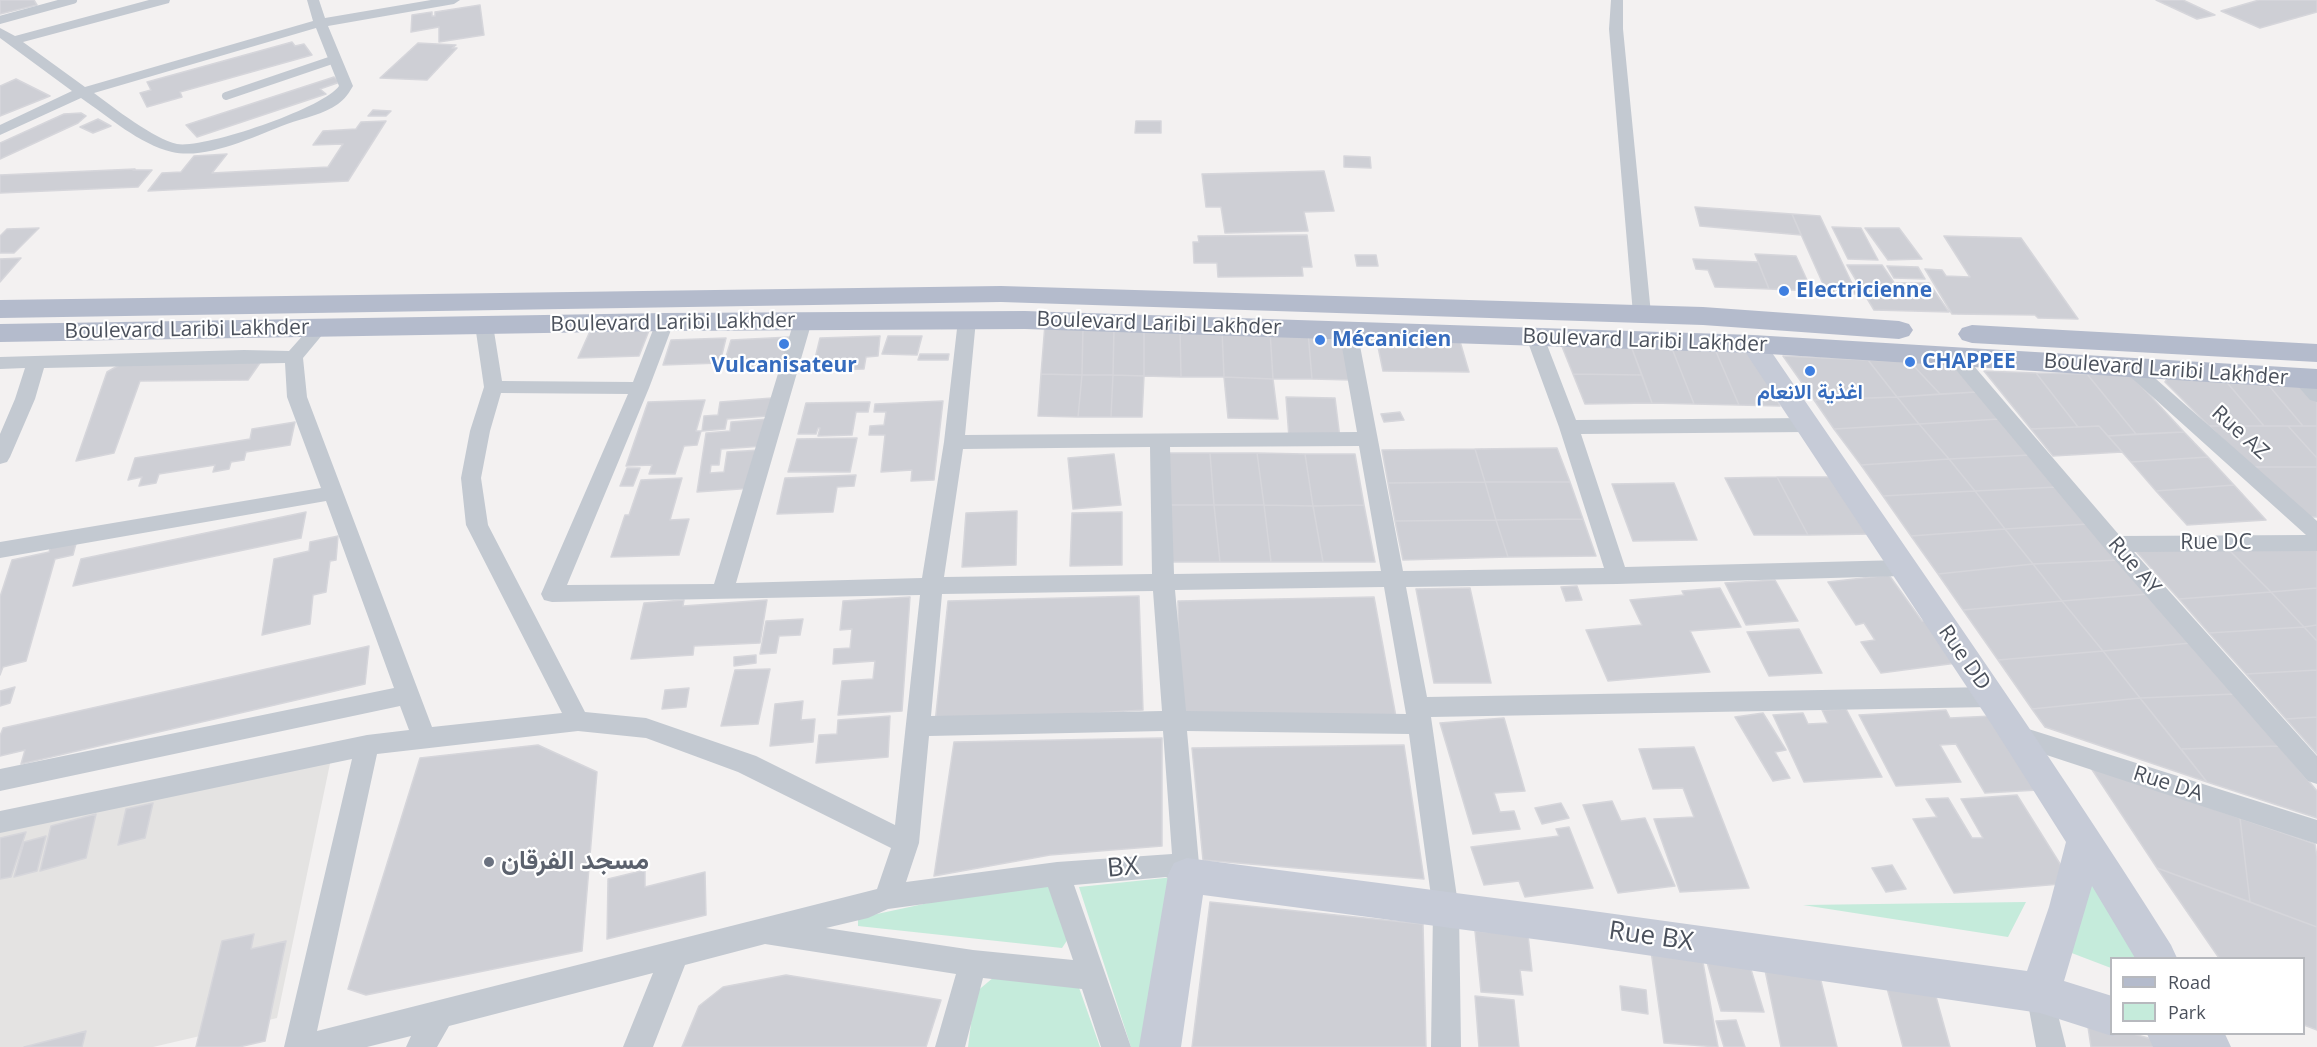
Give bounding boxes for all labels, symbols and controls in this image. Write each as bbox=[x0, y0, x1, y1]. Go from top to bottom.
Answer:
place label: Electricienne bbox=[1796, 278, 1932, 304]
marker: Electricienne bbox=[1777, 284, 1791, 298]
street label: Boulevard Laribi Lakhder bbox=[1036, 307, 1282, 341]
street label: Boulevard Laribi Lakhder bbox=[550, 308, 796, 338]
street label: Boulevard Laribi Lakhder bbox=[64, 315, 310, 345]
street label: Boulevard Laribi Lakhder bbox=[1522, 324, 1768, 358]
place label: Mécanicien bbox=[1332, 327, 1451, 353]
marker: Mécanicien bbox=[1313, 333, 1327, 347]
marker: Vulcanisateur bbox=[777, 337, 791, 351]
place label: CHAPPEE bbox=[1922, 349, 2016, 375]
street label: Boulevard Laribi Lakhder bbox=[2043, 349, 2289, 391]
place label: Vulcanisateur bbox=[711, 353, 857, 379]
marker: CHAPPEE bbox=[1903, 355, 1917, 369]
marker: اغذية الانعام bbox=[1803, 364, 1817, 378]
place label: اغذية الانعام bbox=[1757, 380, 1863, 406]
street label: Rue AZ bbox=[2206, 401, 2274, 465]
street label: Rue DC bbox=[2180, 530, 2252, 556]
street label: Rue AY bbox=[2102, 532, 2166, 600]
street label: Rue DD bbox=[1933, 621, 1995, 695]
street label: Rue DA bbox=[2130, 761, 2206, 807]
place label: مسجد الفرقان bbox=[501, 846, 649, 878]
street label: BX bbox=[1106, 851, 1140, 885]
marker: مسجد الفرقان bbox=[482, 855, 496, 869]
street label: Rue BX bbox=[1607, 916, 1695, 958]
legend bbox=[2110, 957, 2305, 1035]
text: Road bbox=[2168, 970, 2211, 994]
text: Park bbox=[2168, 1000, 2206, 1024]

